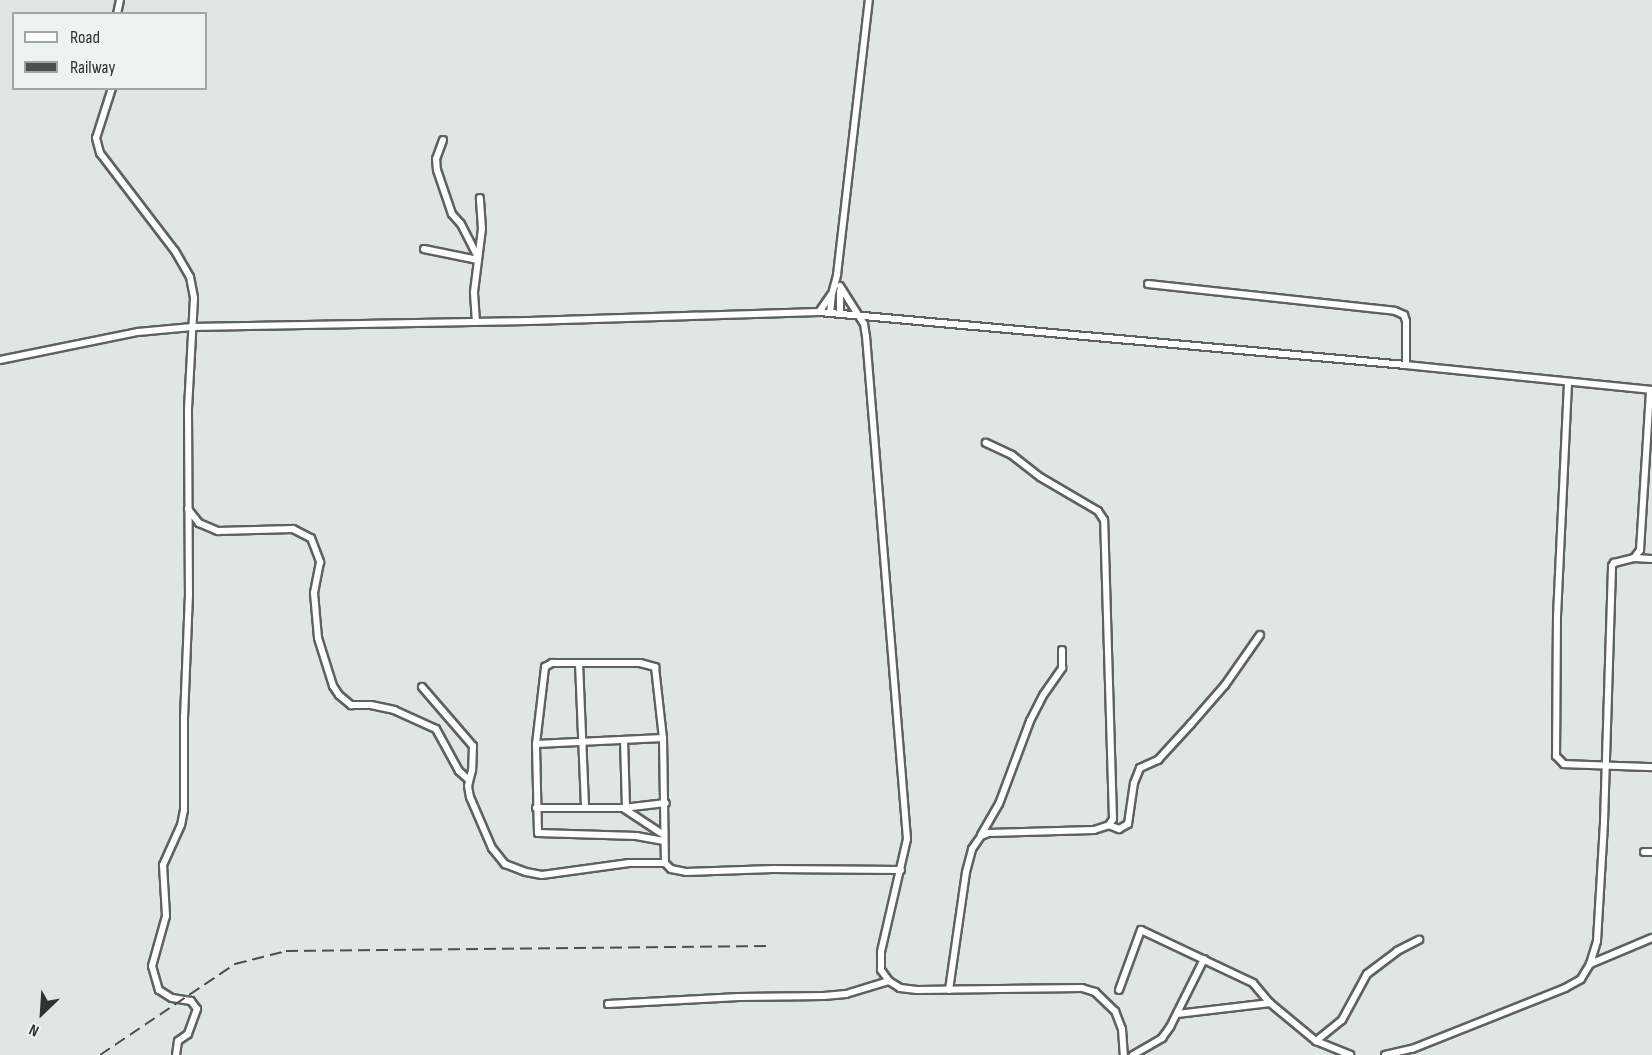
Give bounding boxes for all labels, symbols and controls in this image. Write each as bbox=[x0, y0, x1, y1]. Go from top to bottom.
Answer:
legend bbox=[12, 12, 207, 90]
text: Road bbox=[70, 27, 100, 48]
text: Railway bbox=[70, 57, 115, 78]
north arrow bbox=[12, 983, 72, 1043]
text: N bbox=[26, 1019, 42, 1040]

